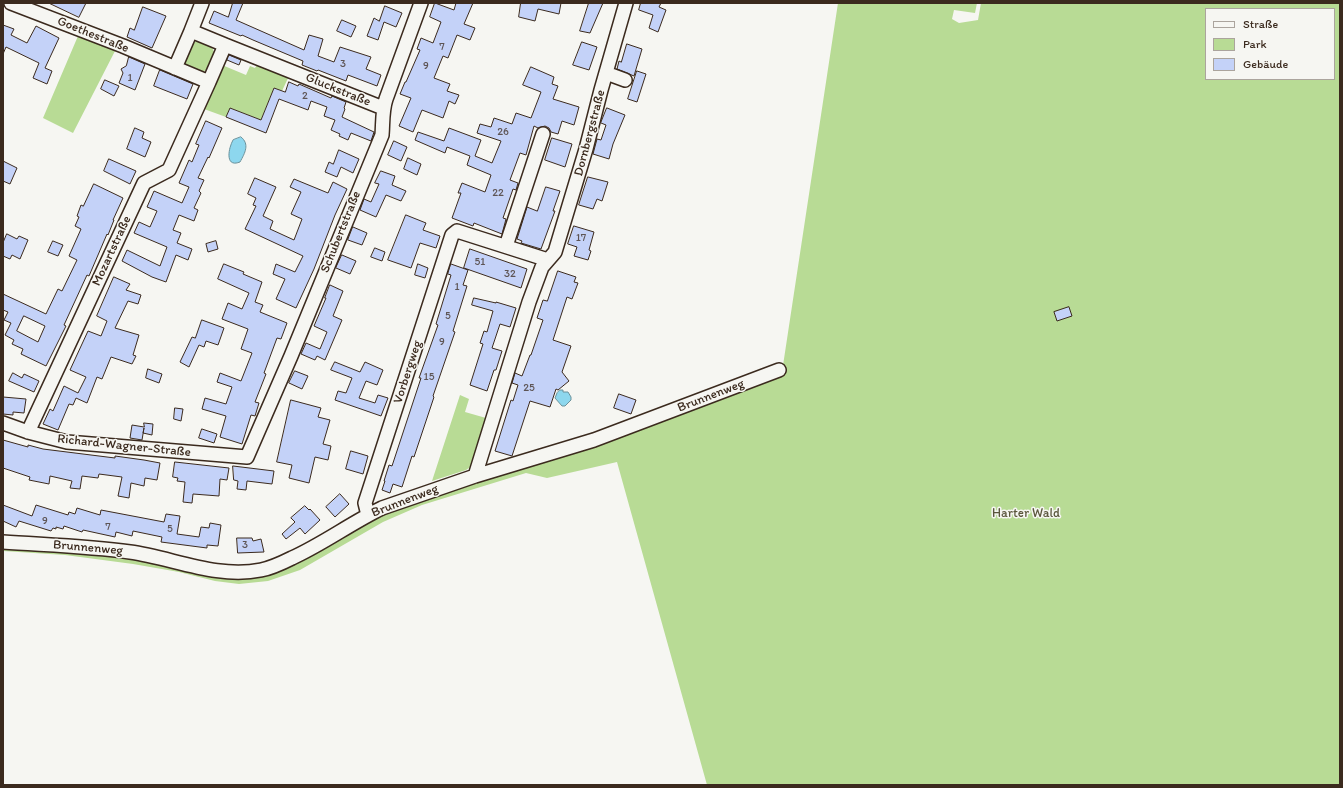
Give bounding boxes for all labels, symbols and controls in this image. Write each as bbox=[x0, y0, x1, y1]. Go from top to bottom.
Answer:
legend bbox=[1205, 8, 1335, 80]
street label: Goethestraße bbox=[55, 14, 131, 56]
text: Straße bbox=[1243, 17, 1278, 31]
text: Park bbox=[1243, 37, 1267, 51]
house number: 7 bbox=[439, 40, 445, 54]
house number: 3 bbox=[340, 57, 346, 71]
text: Gebäude bbox=[1243, 57, 1288, 71]
house number: 9 bbox=[423, 59, 429, 73]
street label: Gluckstraße bbox=[303, 70, 373, 110]
house number: 1 bbox=[127, 71, 133, 85]
street label: Dornbergstraße bbox=[571, 88, 609, 178]
house number: 2 bbox=[302, 89, 308, 103]
house number: 26 bbox=[497, 125, 509, 139]
house number: 22 bbox=[492, 186, 504, 200]
street label: Schubertstraße bbox=[318, 189, 364, 275]
street label: Mozartstraße bbox=[89, 213, 135, 289]
house number: 17 bbox=[576, 231, 586, 245]
house number: 51 bbox=[475, 255, 485, 269]
house number: 32 bbox=[504, 267, 516, 281]
house number: 1 bbox=[454, 280, 460, 294]
house number: 5 bbox=[445, 309, 451, 323]
house number: 9 bbox=[439, 335, 445, 349]
street label: Vorbergweg bbox=[390, 338, 426, 406]
house number: 15 bbox=[424, 370, 434, 384]
street label: Brunnenweg bbox=[675, 376, 747, 416]
house number: 25 bbox=[523, 381, 535, 395]
street label: Richard-Wagner-Straße bbox=[56, 431, 192, 461]
street label: Brunnenweg bbox=[369, 481, 441, 521]
park label: Harter Wald bbox=[992, 506, 1060, 522]
house number: 9 bbox=[42, 514, 48, 528]
house number: 7 bbox=[105, 520, 111, 534]
house number: 5 bbox=[167, 522, 173, 536]
street label: Brunnenweg bbox=[52, 537, 124, 559]
house number: 3 bbox=[242, 538, 248, 552]

